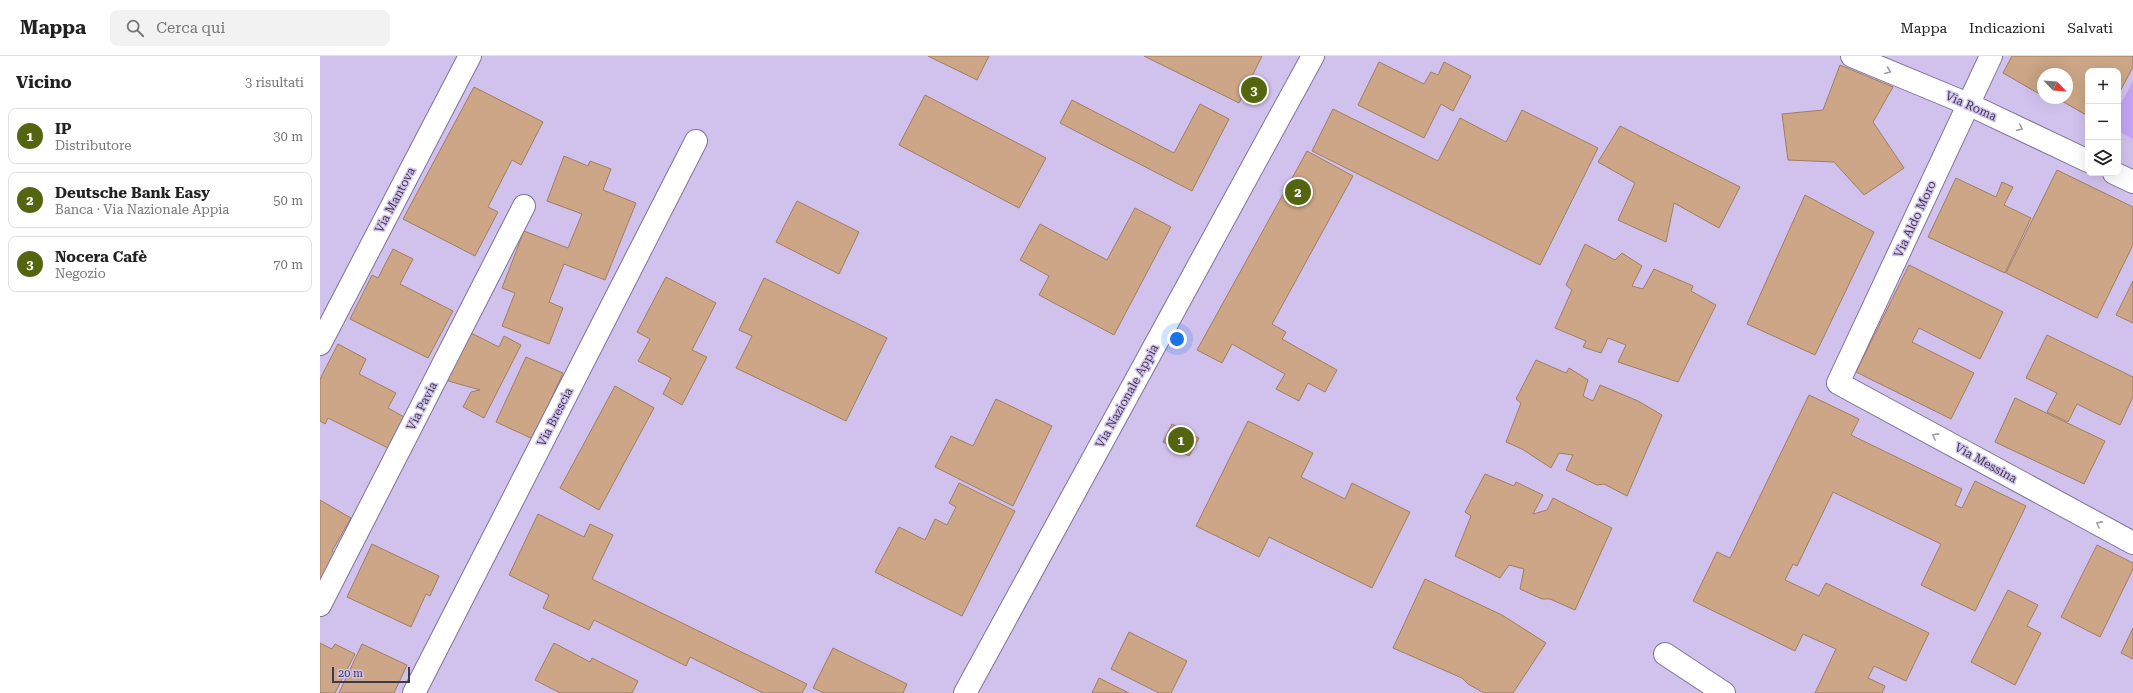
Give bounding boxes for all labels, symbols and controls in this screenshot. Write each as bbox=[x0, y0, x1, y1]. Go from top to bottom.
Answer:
search box bbox=[110, 10, 390, 46]
text: Mappa bbox=[20, 16, 86, 39]
icon: search bbox=[124, 17, 146, 39]
text: Cerca qui bbox=[156, 19, 225, 37]
text: Mappa bbox=[1900, 20, 1947, 36]
text: Indicazioni bbox=[1969, 20, 2045, 36]
text: Salvati bbox=[2067, 20, 2113, 36]
one-way arrow bbox=[1883, 66, 1891, 74]
north arrow bbox=[2037, 68, 2073, 104]
map controls bbox=[2085, 68, 2121, 176]
button: + bbox=[2085, 68, 2121, 104]
text: Vicino bbox=[16, 72, 72, 92]
text: 3 risultati bbox=[245, 75, 304, 90]
pin: 3 bbox=[1241, 75, 1267, 105]
street label: Via Roma bbox=[1943, 88, 1999, 124]
button: − bbox=[2085, 104, 2121, 140]
text: IP bbox=[55, 120, 71, 138]
one-way arrow bbox=[2015, 123, 2023, 131]
text: 1 bbox=[26, 129, 34, 144]
text: 30 m bbox=[273, 129, 303, 144]
text: Distributore bbox=[55, 138, 131, 153]
button: layers bbox=[2085, 140, 2121, 176]
street label: Via Mantova bbox=[372, 164, 418, 235]
pin: 2 bbox=[1285, 177, 1311, 207]
street label: Via Aldo Moro bbox=[1891, 178, 1939, 260]
text: Deutsche Bank Easy bbox=[55, 184, 210, 202]
text: 2 bbox=[26, 193, 34, 208]
text: 50 m bbox=[273, 193, 303, 208]
text: Banca · Via Nazionale Appia bbox=[55, 202, 229, 217]
text: Nocera Cafè bbox=[55, 248, 147, 266]
text: 3 bbox=[26, 257, 34, 272]
text: 70 m bbox=[273, 257, 303, 272]
text: Negozio bbox=[55, 266, 106, 281]
your location bbox=[1167, 329, 1187, 349]
street label: Via Nazionale Appia bbox=[1093, 341, 1162, 450]
street label: Via Pavia bbox=[404, 379, 440, 433]
street label: Via Brescia bbox=[534, 385, 576, 449]
pin: 1 bbox=[1168, 425, 1194, 455]
one-way arrow bbox=[1932, 433, 1939, 440]
street label: Via Messina bbox=[1952, 440, 2020, 486]
one-way arrow bbox=[2096, 522, 2103, 529]
scale bar bbox=[332, 665, 410, 684]
text: 20 m bbox=[338, 667, 363, 680]

